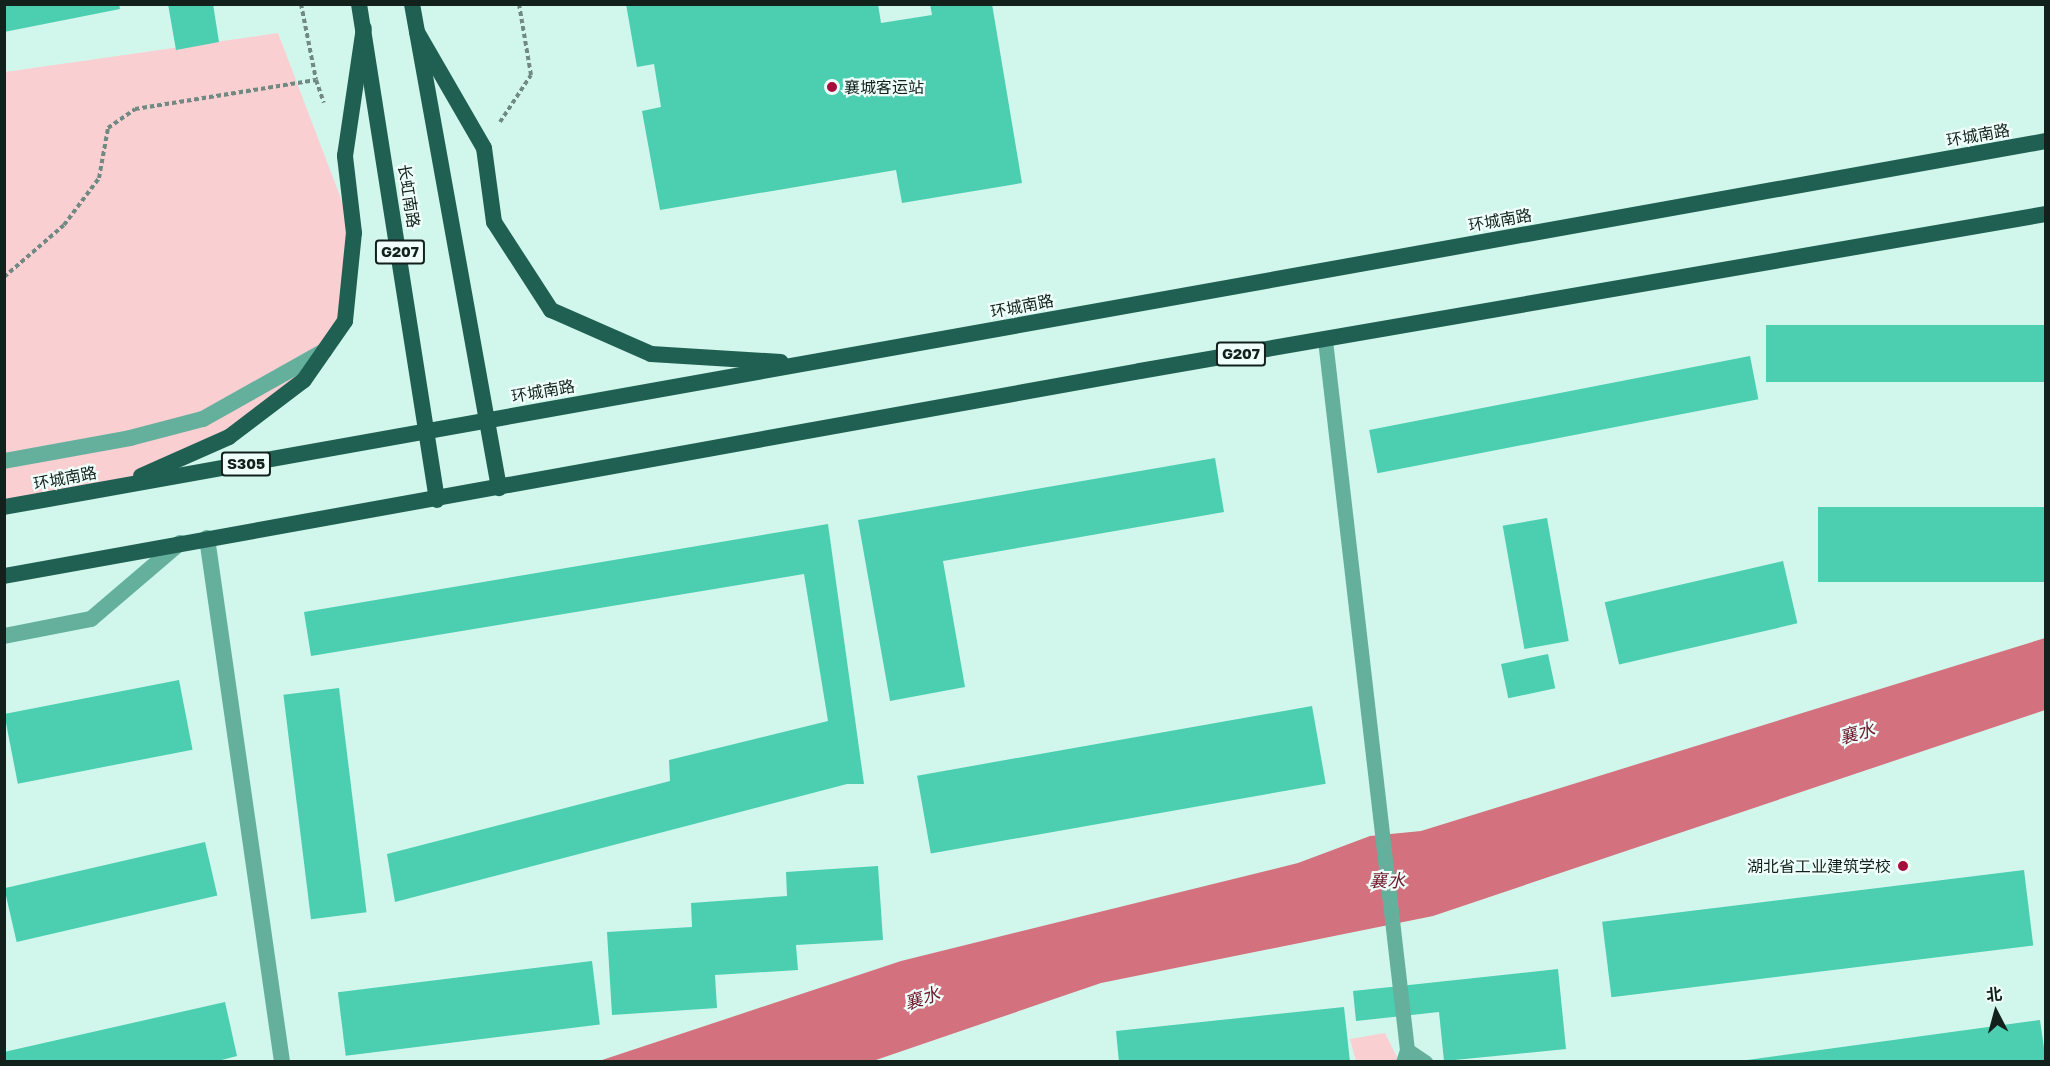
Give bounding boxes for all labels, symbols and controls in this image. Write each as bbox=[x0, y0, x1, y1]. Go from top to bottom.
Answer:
place label: 襄城客运站 bbox=[844, 77, 924, 97]
marker: 襄城客运站 bbox=[825, 80, 839, 94]
street label: 环城南路 bbox=[1945, 120, 2011, 150]
street label: 长虹南路 bbox=[395, 163, 423, 229]
street label: 环城南路 bbox=[1467, 205, 1533, 235]
road number: G207 bbox=[374, 240, 426, 264]
street label: 环城南路 bbox=[989, 290, 1055, 322]
road number: G207 bbox=[1216, 342, 1266, 366]
street label: 环城南路 bbox=[510, 376, 576, 406]
road number: S305 bbox=[220, 452, 272, 476]
street label: 环城南路 bbox=[32, 462, 98, 494]
water label: 襄水 bbox=[1837, 718, 1877, 748]
place label: 湖北省工业建筑学校 bbox=[1747, 856, 1891, 876]
marker: 湖北省工业建筑学校 bbox=[1896, 859, 1910, 873]
water label: 襄水 bbox=[1369, 869, 1405, 891]
water label: 襄水 bbox=[902, 982, 942, 1014]
north arrow bbox=[1966, 982, 2026, 1042]
text: 北 bbox=[1985, 983, 2003, 1005]

